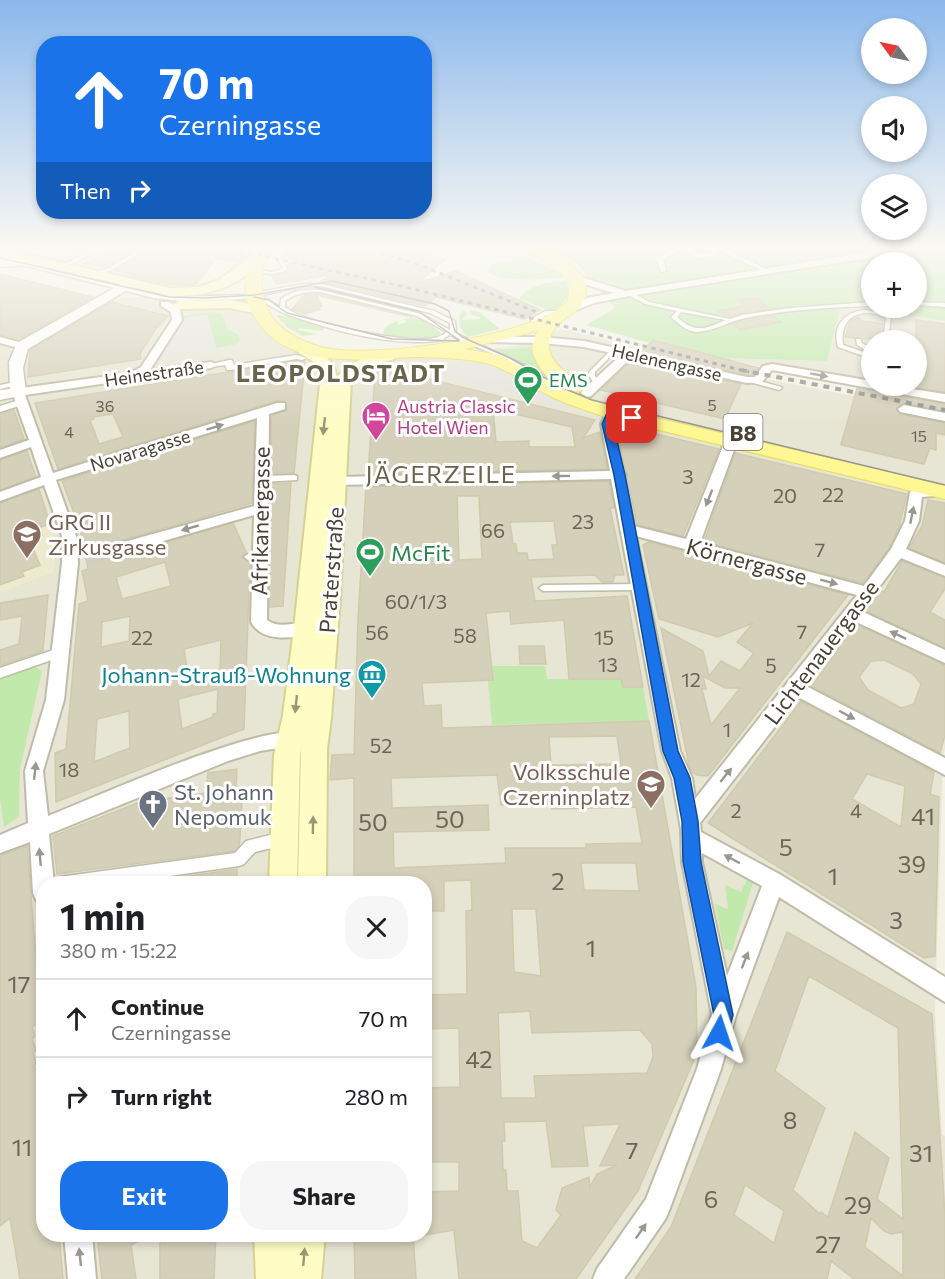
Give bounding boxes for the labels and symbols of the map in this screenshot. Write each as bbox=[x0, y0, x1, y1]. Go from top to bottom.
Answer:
north arrow bbox=[861, 18, 927, 84]
street label: Helenengasse bbox=[610, 339, 724, 385]
street label: Heinestraße bbox=[103, 355, 205, 391]
district label: LEOPOLDSTADT bbox=[236, 358, 446, 387]
sports icon: EMS bbox=[512, 364, 544, 406]
place label: EMS bbox=[549, 369, 587, 391]
one-way arrow bbox=[810, 371, 829, 380]
pin bbox=[606, 392, 657, 443]
place label: Austria Classic Hotel Wien bbox=[397, 395, 516, 438]
house number: 5 bbox=[707, 395, 717, 414]
house number: 36 bbox=[96, 396, 114, 415]
hotel icon: Austria Classic Hotel Wien bbox=[360, 400, 392, 442]
road number: B8 bbox=[724, 414, 762, 450]
one-way arrow bbox=[319, 417, 329, 436]
house number: 4 bbox=[64, 422, 74, 441]
one-way arrow bbox=[206, 422, 224, 431]
street label: Novaragasse bbox=[87, 424, 193, 476]
house number: 15 bbox=[911, 426, 927, 445]
street label: Afrikanergasse bbox=[245, 446, 275, 596]
district label: JÄGERZEILE bbox=[366, 459, 516, 488]
house number: 3 bbox=[682, 464, 694, 488]
one-way arrow bbox=[551, 472, 570, 481]
house number: 22 bbox=[822, 482, 844, 506]
house number: 20 bbox=[773, 483, 797, 507]
one-way arrow bbox=[704, 489, 714, 507]
one-way arrow bbox=[908, 505, 917, 524]
street label: Praterstraße bbox=[313, 506, 349, 634]
place label: GRG II Zirkusgasse bbox=[48, 508, 166, 560]
house number: 23 bbox=[572, 509, 594, 533]
school or university icon: GRG II Zirkusgasse bbox=[11, 518, 43, 560]
house number: 66 bbox=[481, 518, 505, 542]
one-way arrow bbox=[181, 524, 199, 533]
street label: Körnergasse bbox=[684, 532, 810, 590]
sports icon: McFit bbox=[354, 536, 386, 578]
house number: 7 bbox=[815, 537, 825, 561]
place label: McFit bbox=[391, 539, 450, 566]
street label: Lichtenauergasse bbox=[758, 574, 884, 730]
one-way arrow bbox=[820, 578, 838, 587]
house number: 60/1/3 bbox=[385, 589, 447, 613]
house number: 7 bbox=[797, 619, 807, 643]
house number: 56 bbox=[365, 620, 389, 644]
house number: 58 bbox=[453, 623, 477, 647]
house number: 22 bbox=[131, 625, 153, 649]
house number: 15 bbox=[594, 625, 614, 649]
one-way arrow bbox=[889, 630, 906, 639]
house number: 13 bbox=[598, 652, 618, 676]
house number: 5 bbox=[765, 653, 777, 677]
museum icon: Johann-Strauß-Wohnung bbox=[356, 658, 388, 700]
place label: Johann-Strauß-Wohnung bbox=[101, 661, 351, 688]
house number: 12 bbox=[681, 667, 701, 691]
one-way arrow bbox=[291, 694, 301, 713]
one-way arrow bbox=[839, 710, 856, 720]
house number: 1 bbox=[723, 717, 731, 741]
house number: 52 bbox=[370, 733, 392, 757]
house number: 18 bbox=[59, 757, 79, 781]
place label: Volksschule Czerninplatz bbox=[503, 758, 630, 810]
one-way arrow bbox=[30, 761, 40, 780]
one-way arrow bbox=[719, 767, 731, 782]
school or university icon: Volksschule Czerninplatz bbox=[635, 768, 667, 810]
place label: St. Johann Nepomuk bbox=[174, 778, 274, 830]
church icon: St. Johann Nepomuk bbox=[137, 788, 169, 830]
house number: 2 bbox=[730, 798, 742, 822]
house number: 4 bbox=[850, 798, 862, 822]
house number: 41 bbox=[911, 801, 935, 830]
house number: 50 bbox=[435, 804, 465, 833]
house number: 50 bbox=[358, 807, 388, 836]
one-way arrow bbox=[308, 816, 318, 835]
house number: 5 bbox=[779, 832, 793, 861]
one-way arrow bbox=[35, 848, 45, 867]
house number: 39 bbox=[898, 849, 926, 878]
one-way arrow bbox=[724, 854, 741, 864]
house number: 1 bbox=[828, 861, 838, 890]
house number: 2 bbox=[551, 866, 565, 895]
house number: 3 bbox=[889, 905, 903, 934]
house number: 1 bbox=[586, 933, 596, 962]
one-way arrow bbox=[741, 951, 751, 969]
house number: 17 bbox=[8, 969, 30, 998]
position arrow bbox=[687, 1001, 751, 1065]
house number: 42 bbox=[465, 1044, 493, 1073]
house number: 8 bbox=[783, 1105, 797, 1134]
house number: 11 bbox=[12, 1132, 32, 1161]
house number: 7 bbox=[626, 1135, 638, 1164]
house number: 31 bbox=[909, 1138, 933, 1167]
house number: 6 bbox=[704, 1184, 718, 1213]
house number: 29 bbox=[844, 1190, 872, 1219]
one-way arrow bbox=[635, 1223, 646, 1239]
house number: 27 bbox=[815, 1229, 841, 1258]
one-way arrow bbox=[75, 1247, 85, 1266]
one-way arrow bbox=[299, 1247, 309, 1266]

